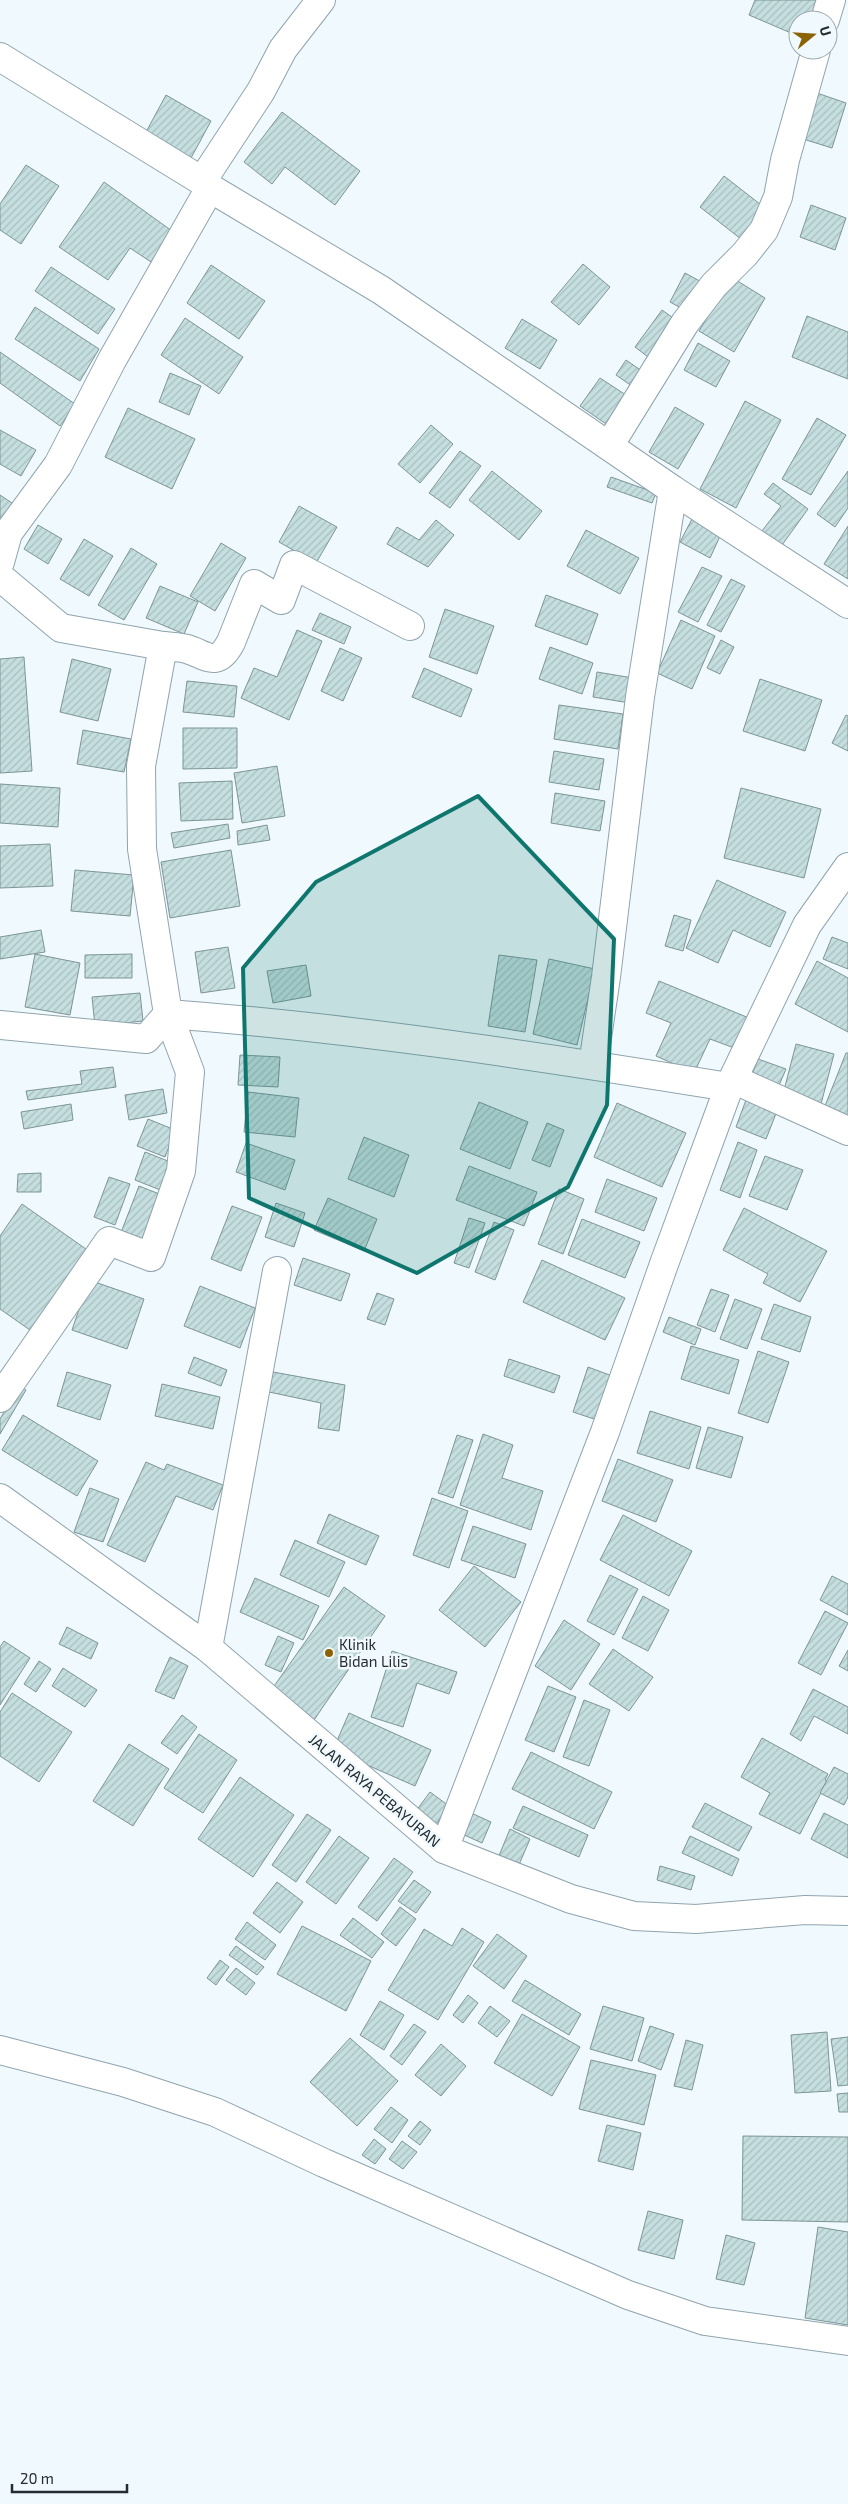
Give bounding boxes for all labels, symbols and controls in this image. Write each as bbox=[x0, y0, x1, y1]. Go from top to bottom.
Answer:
north arrow bbox=[788, 10, 838, 60]
text: U bbox=[816, 24, 835, 38]
place label: Klinik Bidan Lilis bbox=[339, 1635, 408, 1670]
marker: Klinik Bidan Lilis bbox=[323, 1647, 335, 1659]
street label: JALAN RAYA PEBAYURAN bbox=[306, 1730, 444, 1850]
scale bar bbox=[12, 2462, 128, 2494]
text: 20 m bbox=[20, 2469, 54, 2487]

